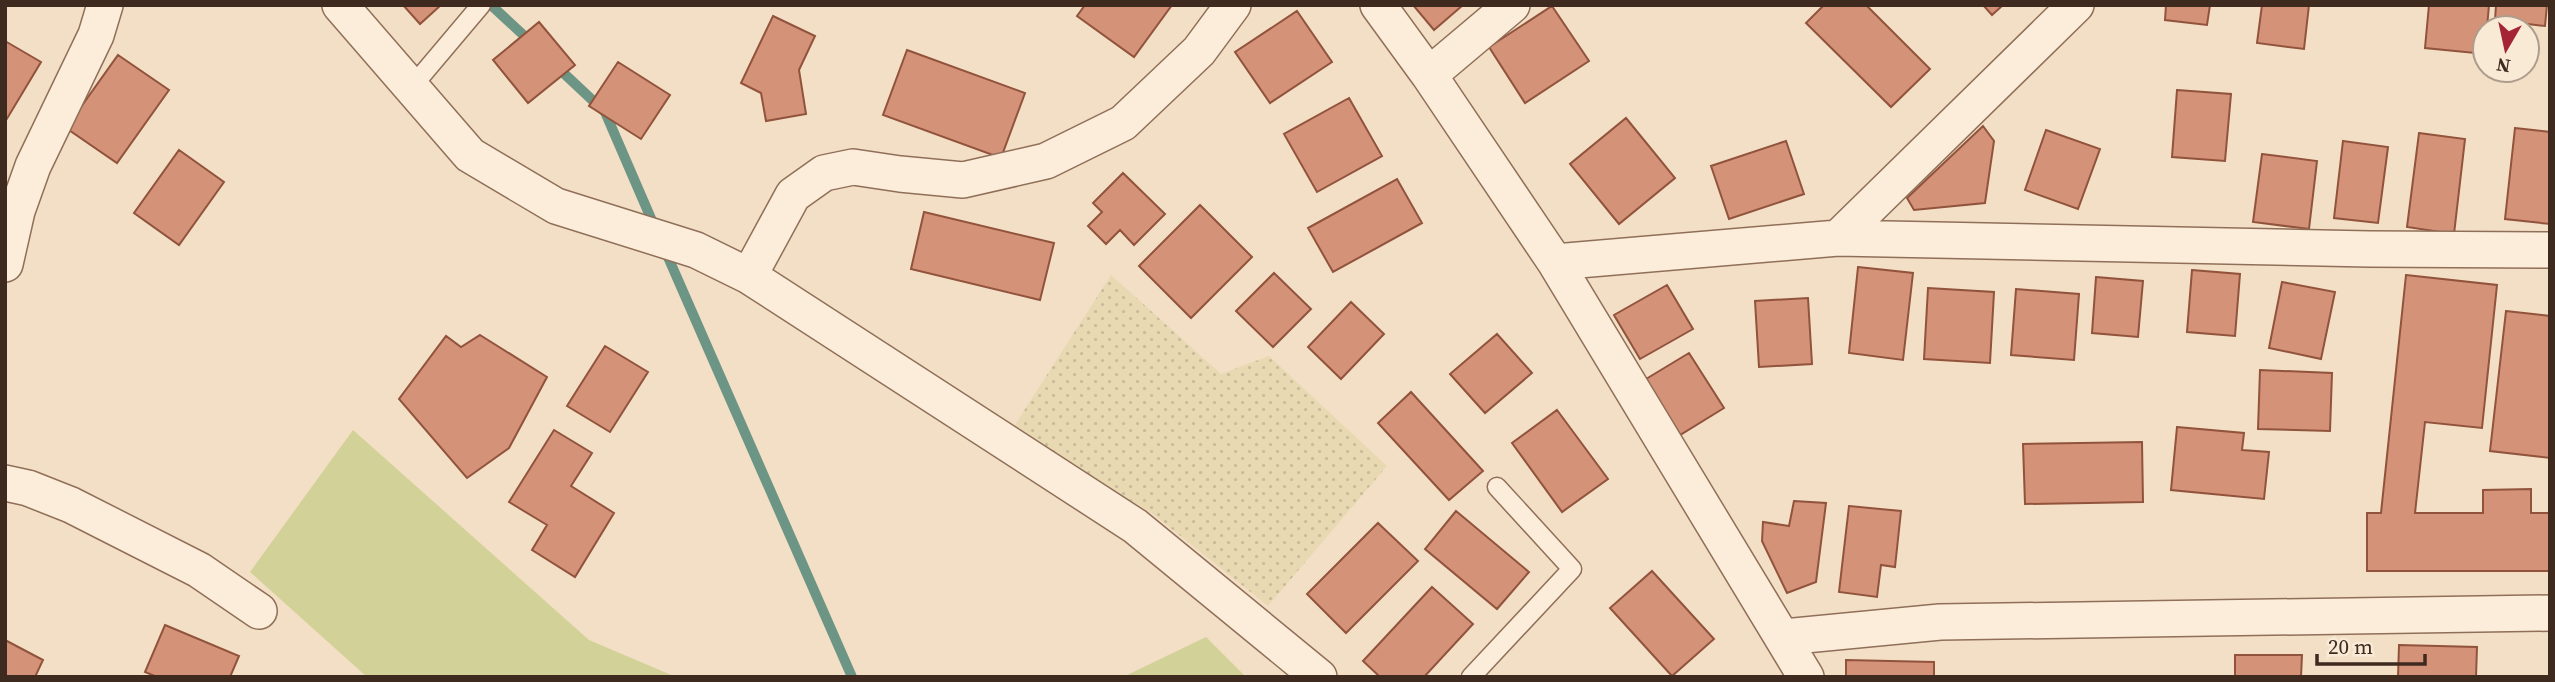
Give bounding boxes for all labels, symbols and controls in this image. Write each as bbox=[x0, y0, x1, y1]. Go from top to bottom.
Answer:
north arrow bbox=[2471, 14, 2541, 84]
text: N bbox=[2494, 52, 2512, 80]
scale bar bbox=[2317, 622, 2426, 666]
text: 20 m bbox=[2328, 632, 2373, 661]

